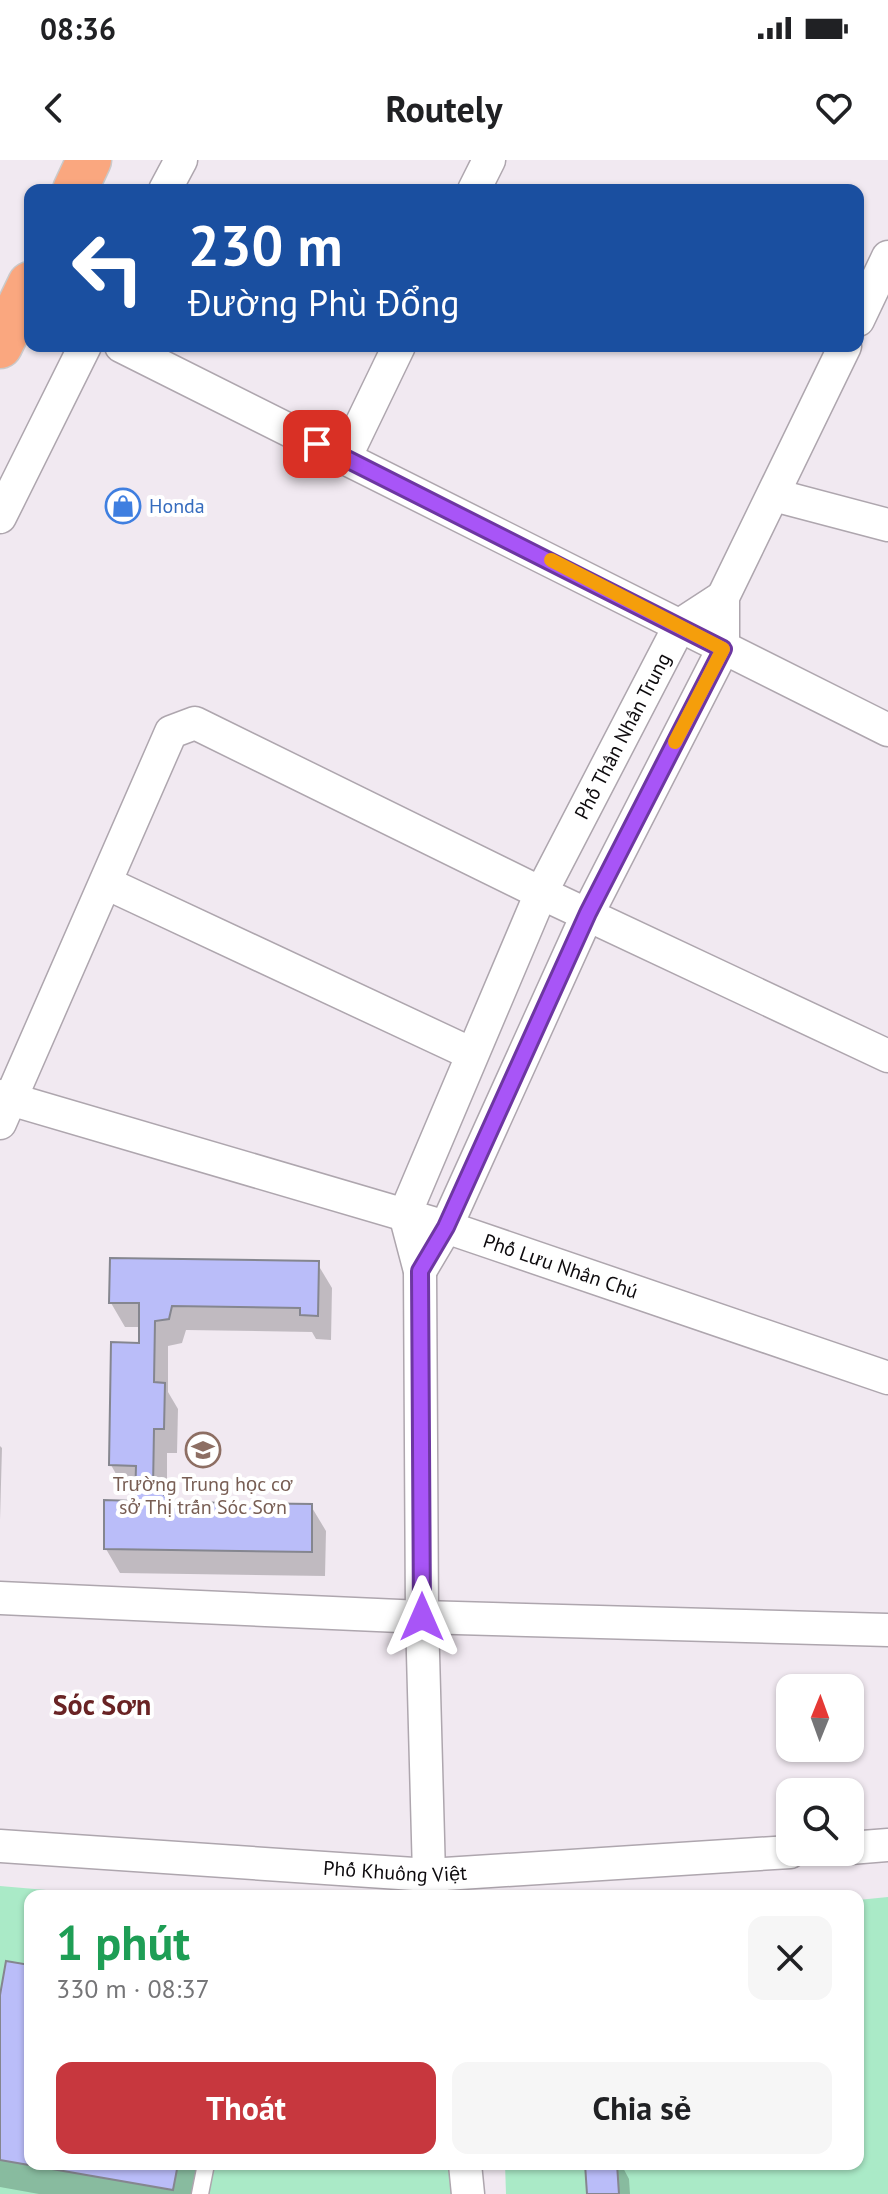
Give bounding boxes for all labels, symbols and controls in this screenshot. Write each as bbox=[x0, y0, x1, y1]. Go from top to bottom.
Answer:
text: 08:36 bbox=[40, 9, 116, 48]
text: Routely bbox=[385, 85, 503, 132]
icon: back bbox=[32, 86, 76, 130]
icon: heart bbox=[812, 86, 856, 130]
text: 230 m bbox=[188, 209, 343, 281]
icon: left bbox=[56, 216, 160, 320]
text: Đường Phù Đổng bbox=[188, 279, 460, 326]
pin bbox=[283, 410, 351, 478]
icon: arrive bbox=[295, 422, 339, 466]
shop icon: Honda bbox=[104, 487, 142, 525]
place label: Honda bbox=[149, 493, 205, 519]
street label: Phố Thân Nhân Trung bbox=[569, 648, 676, 824]
street label: Phố Lưu Nhân Chú bbox=[480, 1228, 641, 1305]
school or university icon: Trường Trung học cơ sở Thị trấn Sóc Sơn bbox=[184, 1431, 222, 1469]
place label: Trường Trung học cơ sở Thị trấn Sóc Sơn bbox=[113, 1471, 293, 1520]
position arrow bbox=[380, 1575, 464, 1659]
north arrow bbox=[776, 1674, 864, 1762]
map controls bbox=[776, 1674, 864, 1866]
district label: Sóc Sơn bbox=[53, 1686, 151, 1723]
button: search bbox=[776, 1778, 864, 1866]
street label: Phố Khuông Việt bbox=[322, 1855, 468, 1888]
text: 1 phút bbox=[56, 1911, 190, 1973]
button: close bbox=[748, 1916, 832, 2000]
text: 330 m · 08:37 bbox=[56, 1972, 210, 2005]
button: Thoát bbox=[56, 2062, 436, 2154]
button: Chia sẻ bbox=[452, 2062, 832, 2154]

